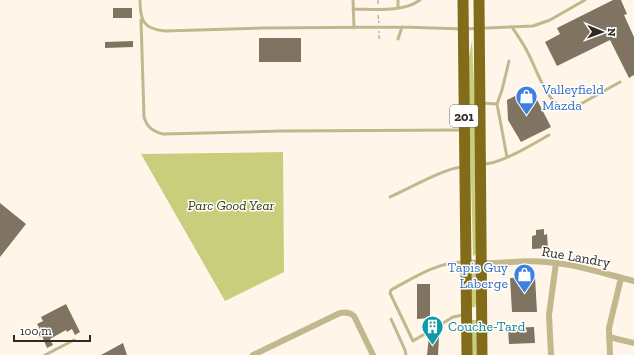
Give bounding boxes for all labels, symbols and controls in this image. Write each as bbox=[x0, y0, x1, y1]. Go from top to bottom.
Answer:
north arrow bbox=[582, 12, 622, 52]
text: N bbox=[605, 28, 618, 37]
place label: Valleyfield Mazda bbox=[541, 81, 604, 114]
shop icon: Valleyfield Mazda bbox=[514, 84, 540, 117]
road number: 201 bbox=[450, 105, 478, 127]
park label: Parc Good Year bbox=[188, 197, 274, 214]
street label: Rue Landry bbox=[540, 243, 612, 272]
place label: Tapis Guy Laberge bbox=[448, 259, 509, 292]
shop icon: Tapis Guy Laberge bbox=[511, 262, 537, 295]
building icon: Couche-Tard bbox=[420, 313, 446, 346]
scale bar bbox=[14, 317, 90, 343]
place label: Couche-Tard bbox=[448, 318, 526, 335]
text: 100 m bbox=[20, 324, 52, 338]

